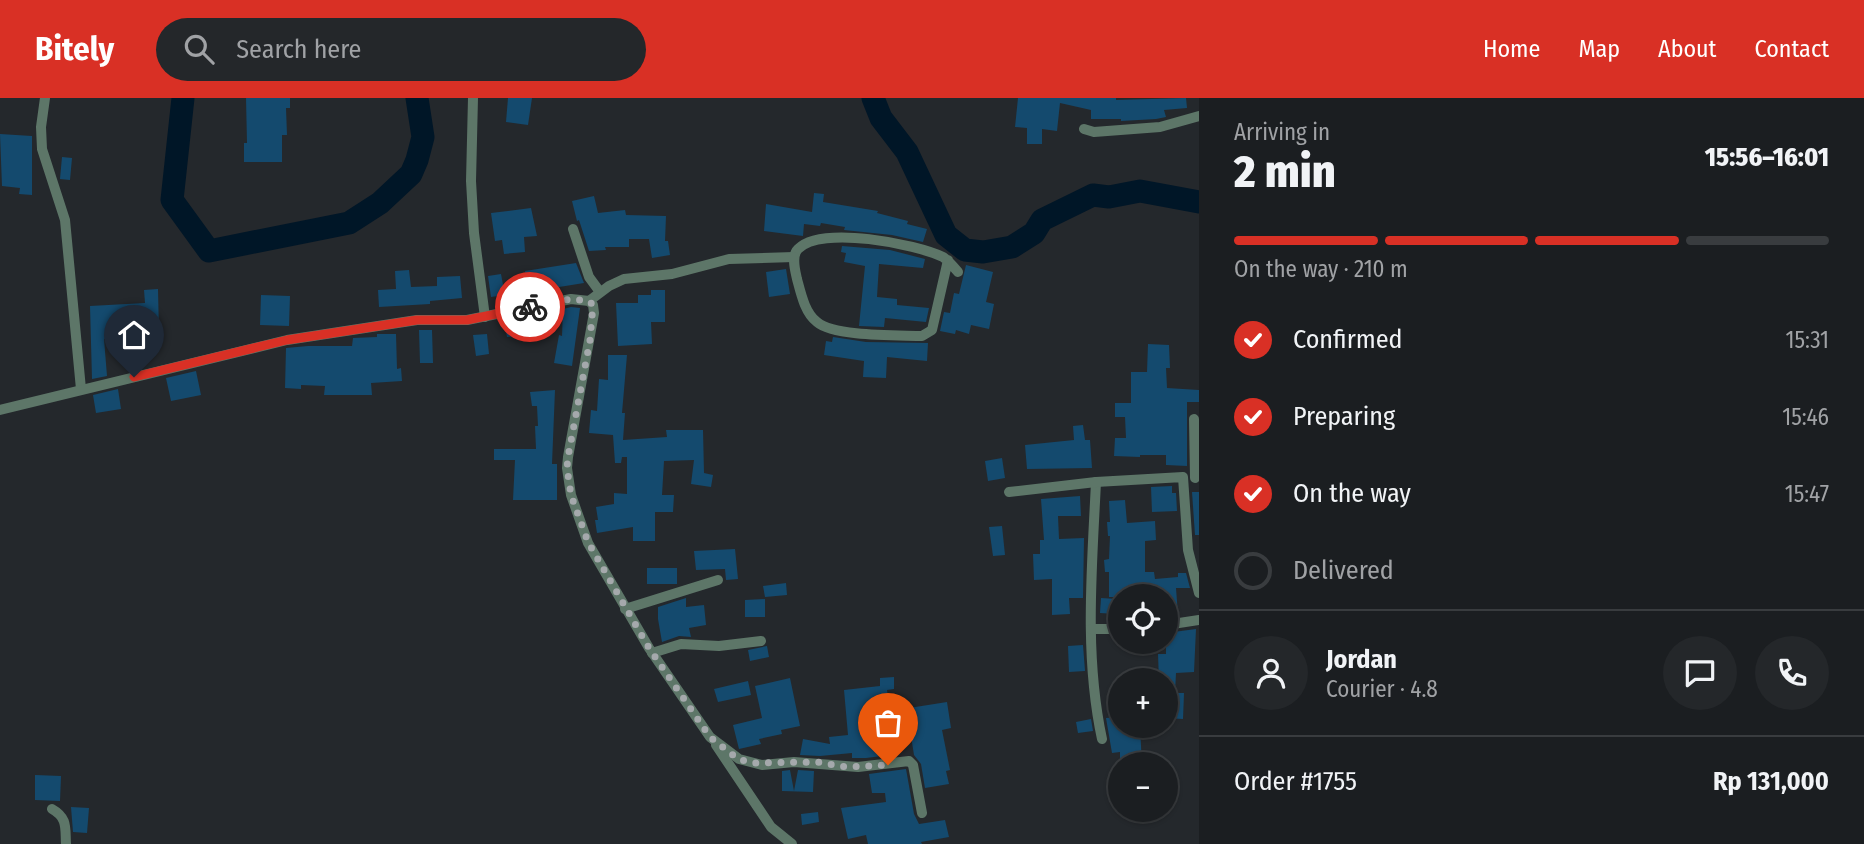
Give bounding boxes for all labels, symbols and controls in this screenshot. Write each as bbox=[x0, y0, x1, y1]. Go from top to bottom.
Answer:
search box bbox=[156, 18, 646, 81]
text: Bitely bbox=[35, 29, 114, 69]
icon: search bbox=[180, 30, 218, 68]
text: Search here bbox=[236, 34, 361, 65]
text: Home bbox=[1483, 35, 1540, 63]
text: Map bbox=[1578, 35, 1620, 63]
text: About bbox=[1658, 35, 1716, 63]
text: Contact bbox=[1754, 35, 1829, 63]
text: Arriving in bbox=[1234, 118, 1330, 146]
text: 15:56–16:01 bbox=[1705, 142, 1829, 173]
text: 2 min bbox=[1234, 144, 1336, 199]
text: On the way · 210 m bbox=[1234, 255, 1408, 283]
courier bbox=[495, 272, 565, 342]
icon: bike bbox=[511, 288, 549, 326]
pin bbox=[104, 305, 164, 377]
icon: home bbox=[115, 316, 153, 354]
icon: check bbox=[1234, 321, 1272, 359]
text: Confirmed bbox=[1293, 324, 1403, 355]
text: 15:31 bbox=[1786, 326, 1829, 354]
icon: check bbox=[1234, 398, 1272, 436]
text: Preparing bbox=[1293, 401, 1395, 432]
text: 15:46 bbox=[1782, 403, 1829, 431]
icon: check bbox=[1234, 475, 1272, 513]
text: On the way bbox=[1293, 478, 1411, 509]
text: 15:47 bbox=[1785, 480, 1829, 508]
text: Delivered bbox=[1293, 555, 1394, 586]
map controls bbox=[1108, 584, 1178, 822]
button: locate bbox=[1108, 584, 1178, 654]
button: person bbox=[1234, 636, 1308, 710]
button: chat bbox=[1663, 636, 1737, 710]
button: phone bbox=[1755, 636, 1829, 710]
text: Jordan bbox=[1326, 644, 1397, 675]
button: + bbox=[1108, 668, 1178, 738]
text: Courier · 4.8 bbox=[1326, 675, 1438, 703]
pin bbox=[858, 693, 918, 765]
icon: bag bbox=[869, 704, 907, 742]
button: − bbox=[1108, 752, 1178, 822]
text: Order #1755 bbox=[1234, 766, 1357, 797]
text: Rp 131,000 bbox=[1713, 766, 1829, 797]

